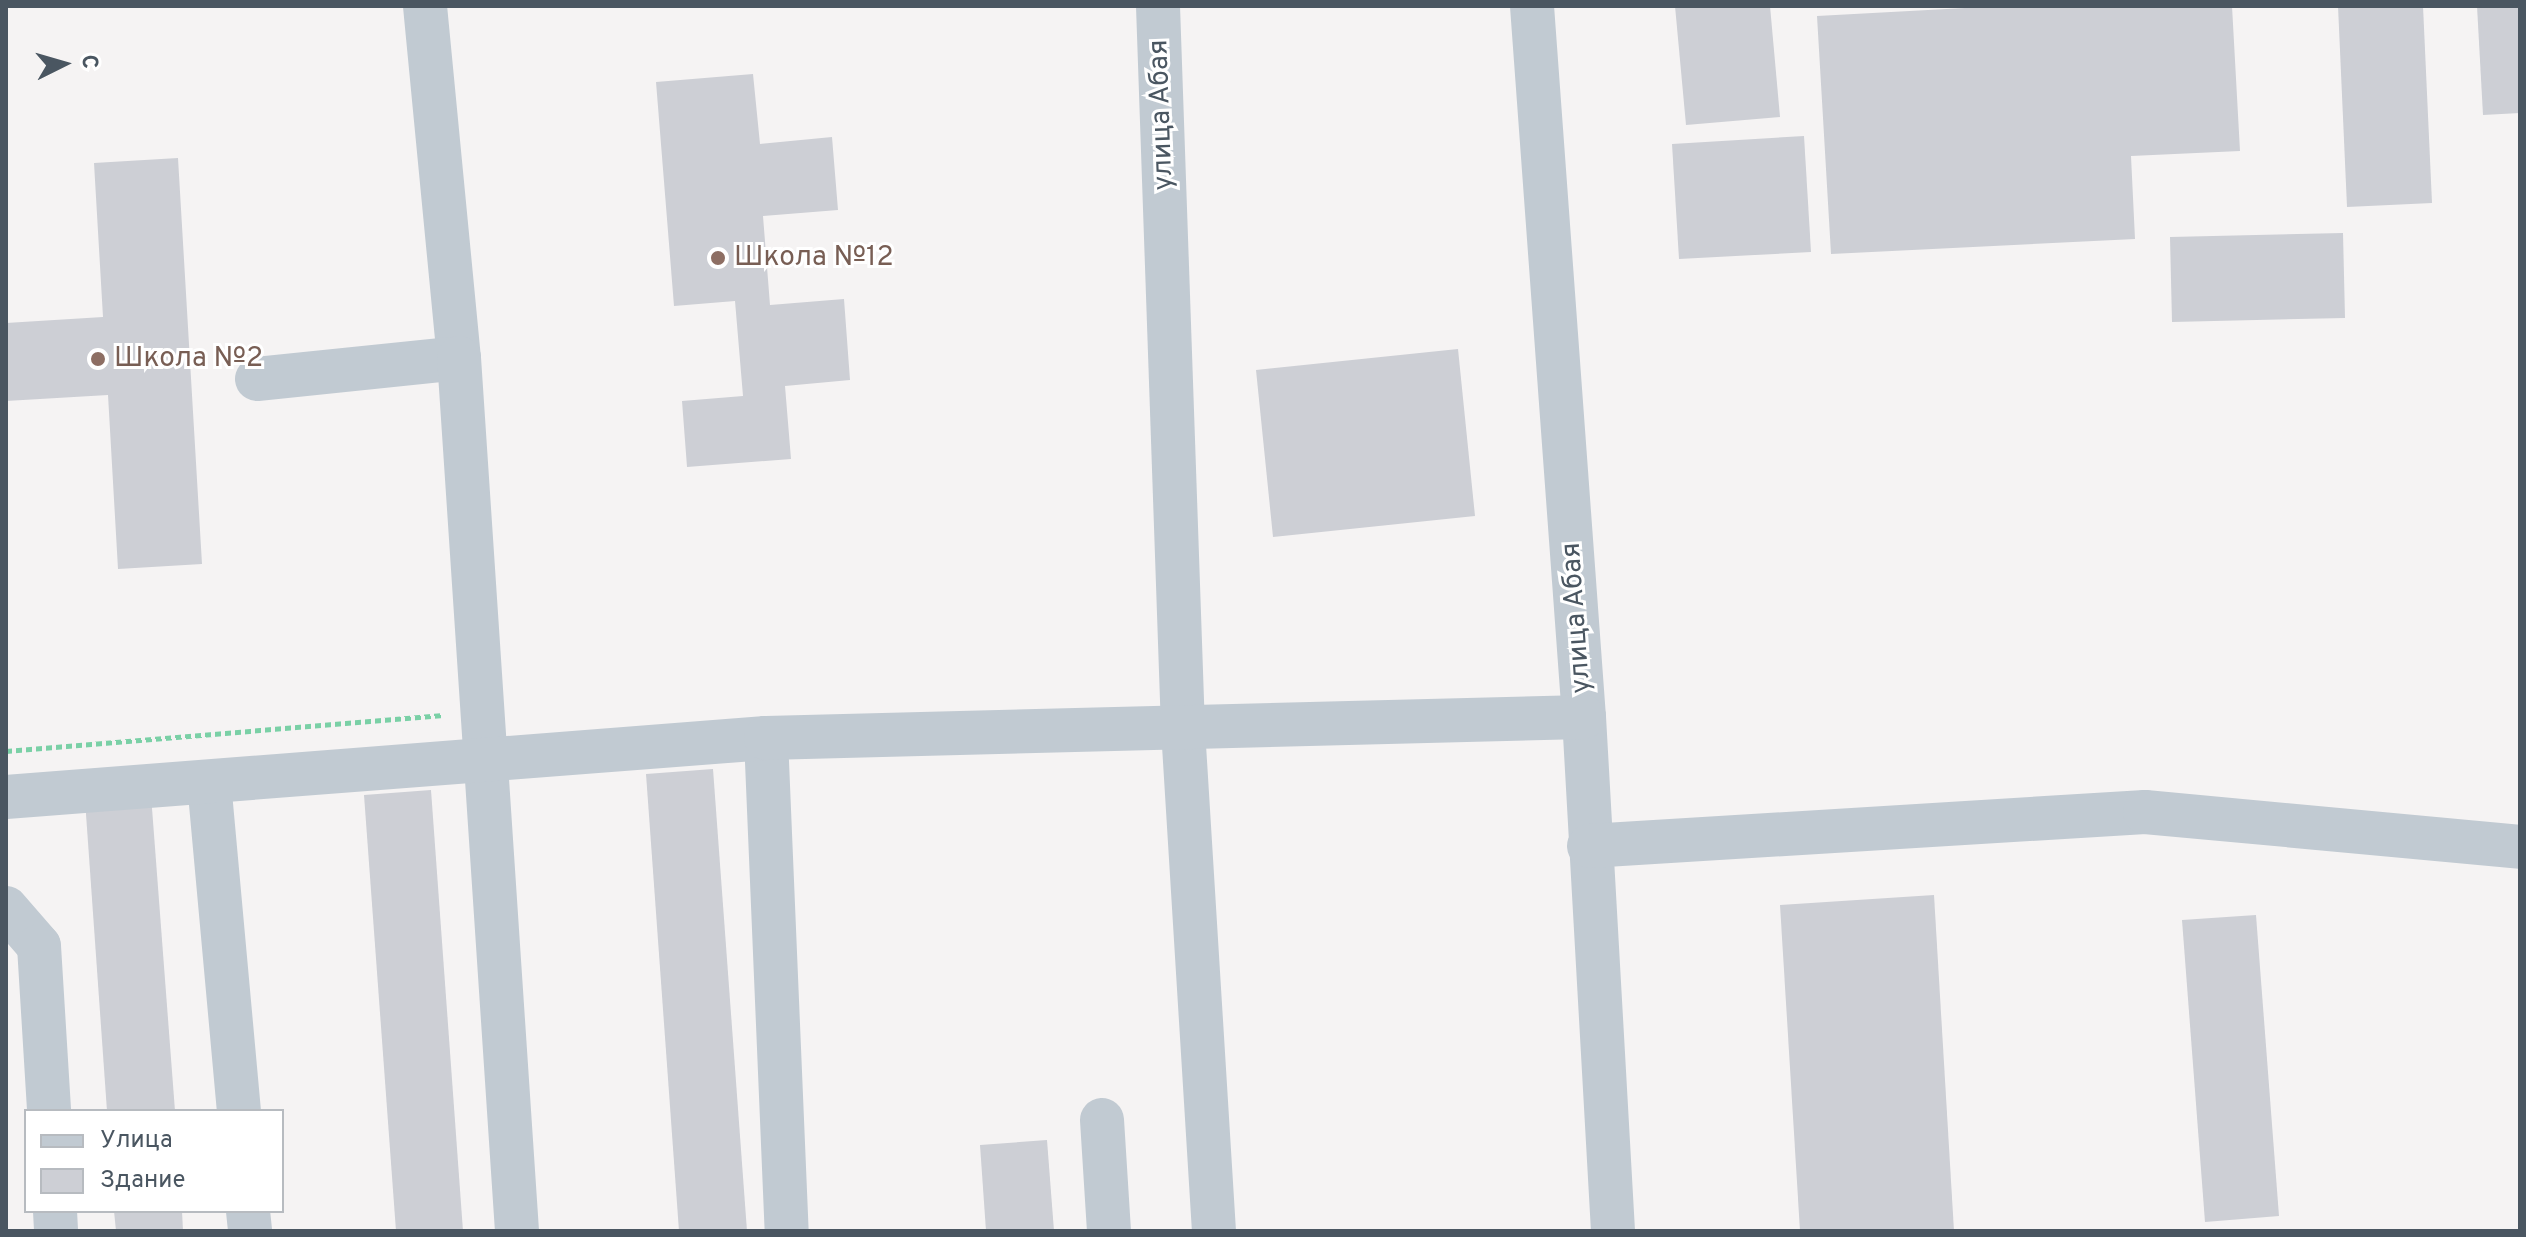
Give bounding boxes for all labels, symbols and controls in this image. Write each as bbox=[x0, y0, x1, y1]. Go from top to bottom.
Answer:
north arrow bbox=[24, 24, 104, 104]
street label: улица Абая bbox=[1143, 38, 1181, 192]
text: С bbox=[74, 54, 102, 70]
place label: Школа №12 bbox=[734, 241, 894, 275]
marker: Школа №12 bbox=[709, 249, 727, 267]
place label: Школа №2 bbox=[114, 342, 263, 376]
marker: Школа №2 bbox=[89, 350, 107, 368]
street label: улица Абая bbox=[1555, 541, 1599, 695]
legend bbox=[24, 1109, 284, 1213]
text: Улица bbox=[100, 1126, 173, 1156]
text: Здание bbox=[100, 1166, 186, 1196]

